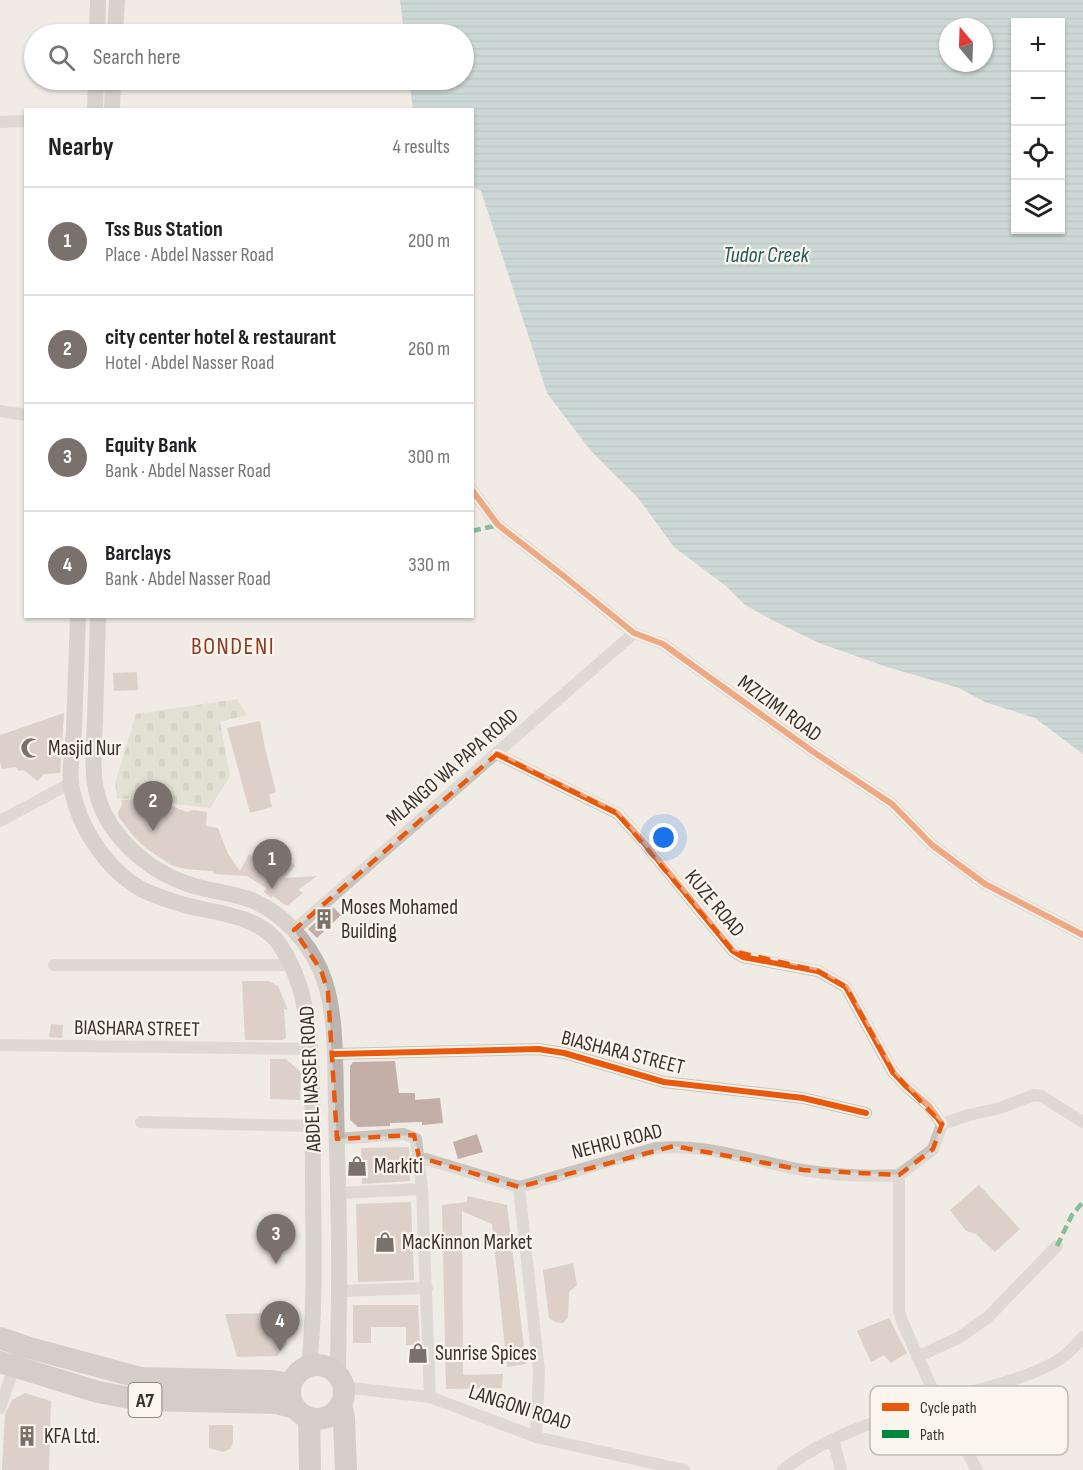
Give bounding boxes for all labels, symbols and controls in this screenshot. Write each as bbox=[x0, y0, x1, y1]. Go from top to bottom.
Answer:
north arrow bbox=[939, 18, 993, 72]
map controls bbox=[1011, 18, 1065, 234]
button: + bbox=[1011, 18, 1065, 72]
search box bbox=[24, 24, 474, 90]
icon: search bbox=[45, 41, 78, 74]
text: Search here bbox=[93, 44, 180, 71]
button: − bbox=[1011, 72, 1065, 126]
button: locate bbox=[1011, 126, 1065, 180]
text: Nearby bbox=[48, 132, 114, 163]
text: 4 results bbox=[393, 135, 450, 159]
button: layers bbox=[1011, 180, 1065, 234]
text: Tss Bus Station bbox=[105, 216, 223, 243]
text: 1 bbox=[64, 229, 71, 253]
text: 200 m bbox=[408, 229, 450, 253]
water label: Tudor Creek bbox=[723, 242, 809, 269]
text: Place · Abdel Nasser Road bbox=[105, 243, 274, 267]
text: city center hotel & restaurant bbox=[105, 324, 336, 351]
text: 2 bbox=[63, 337, 72, 361]
text: 260 m bbox=[408, 337, 450, 361]
text: Hotel · Abdel Nasser Road bbox=[105, 351, 274, 375]
text: Equity Bank bbox=[105, 432, 197, 459]
text: 3 bbox=[63, 445, 72, 469]
text: 300 m bbox=[408, 445, 450, 469]
text: Bank · Abdel Nasser Road bbox=[105, 459, 271, 483]
text: Barclays bbox=[105, 540, 171, 567]
text: 4 bbox=[63, 553, 72, 577]
text: 330 m bbox=[408, 553, 450, 577]
text: Bank · Abdel Nasser Road bbox=[105, 567, 271, 591]
district label: BONDENI bbox=[191, 632, 275, 661]
street label: MZIZIMI ROAD bbox=[733, 670, 827, 747]
street label: MLANGO WA PAPA ROAD bbox=[381, 703, 524, 832]
mosque icon: Masjid Nur bbox=[19, 736, 43, 760]
place label: Masjid Nur bbox=[48, 736, 121, 761]
pin: 2 bbox=[134, 782, 172, 831]
your location bbox=[649, 823, 678, 852]
pin: 1 bbox=[252, 840, 292, 889]
street label: KUZE ROAD bbox=[679, 865, 750, 942]
place label: Moses Mohamed Building bbox=[341, 895, 458, 944]
building icon: Moses Mohamed Building bbox=[312, 907, 336, 931]
street label: ABDEL NASSER ROAD bbox=[294, 1005, 327, 1154]
street label: BIASHARA STREET bbox=[74, 1015, 201, 1042]
street label: BIASHARA STREET bbox=[559, 1025, 687, 1080]
street label: NEHRU ROAD bbox=[569, 1118, 665, 1165]
shop icon: Markiti bbox=[345, 1154, 369, 1178]
place label: Markiti bbox=[374, 1154, 423, 1179]
pin: 3 bbox=[256, 1214, 296, 1264]
shop icon: MacKinnon Market bbox=[373, 1230, 397, 1254]
place label: MacKinnon Market bbox=[402, 1230, 533, 1255]
pin: 4 bbox=[260, 1302, 300, 1351]
shop icon: Sunrise Spices bbox=[406, 1341, 430, 1365]
place label: Sunrise Spices bbox=[435, 1341, 537, 1366]
street label: LANGONI ROAD bbox=[466, 1379, 574, 1436]
road number: A7 bbox=[128, 1383, 162, 1417]
legend bbox=[870, 1386, 1068, 1455]
text: Cycle path bbox=[920, 1399, 977, 1418]
building icon: KFA Ltd. bbox=[15, 1424, 39, 1448]
place label: KFA Ltd. bbox=[44, 1424, 100, 1449]
text: Path bbox=[920, 1426, 944, 1445]

